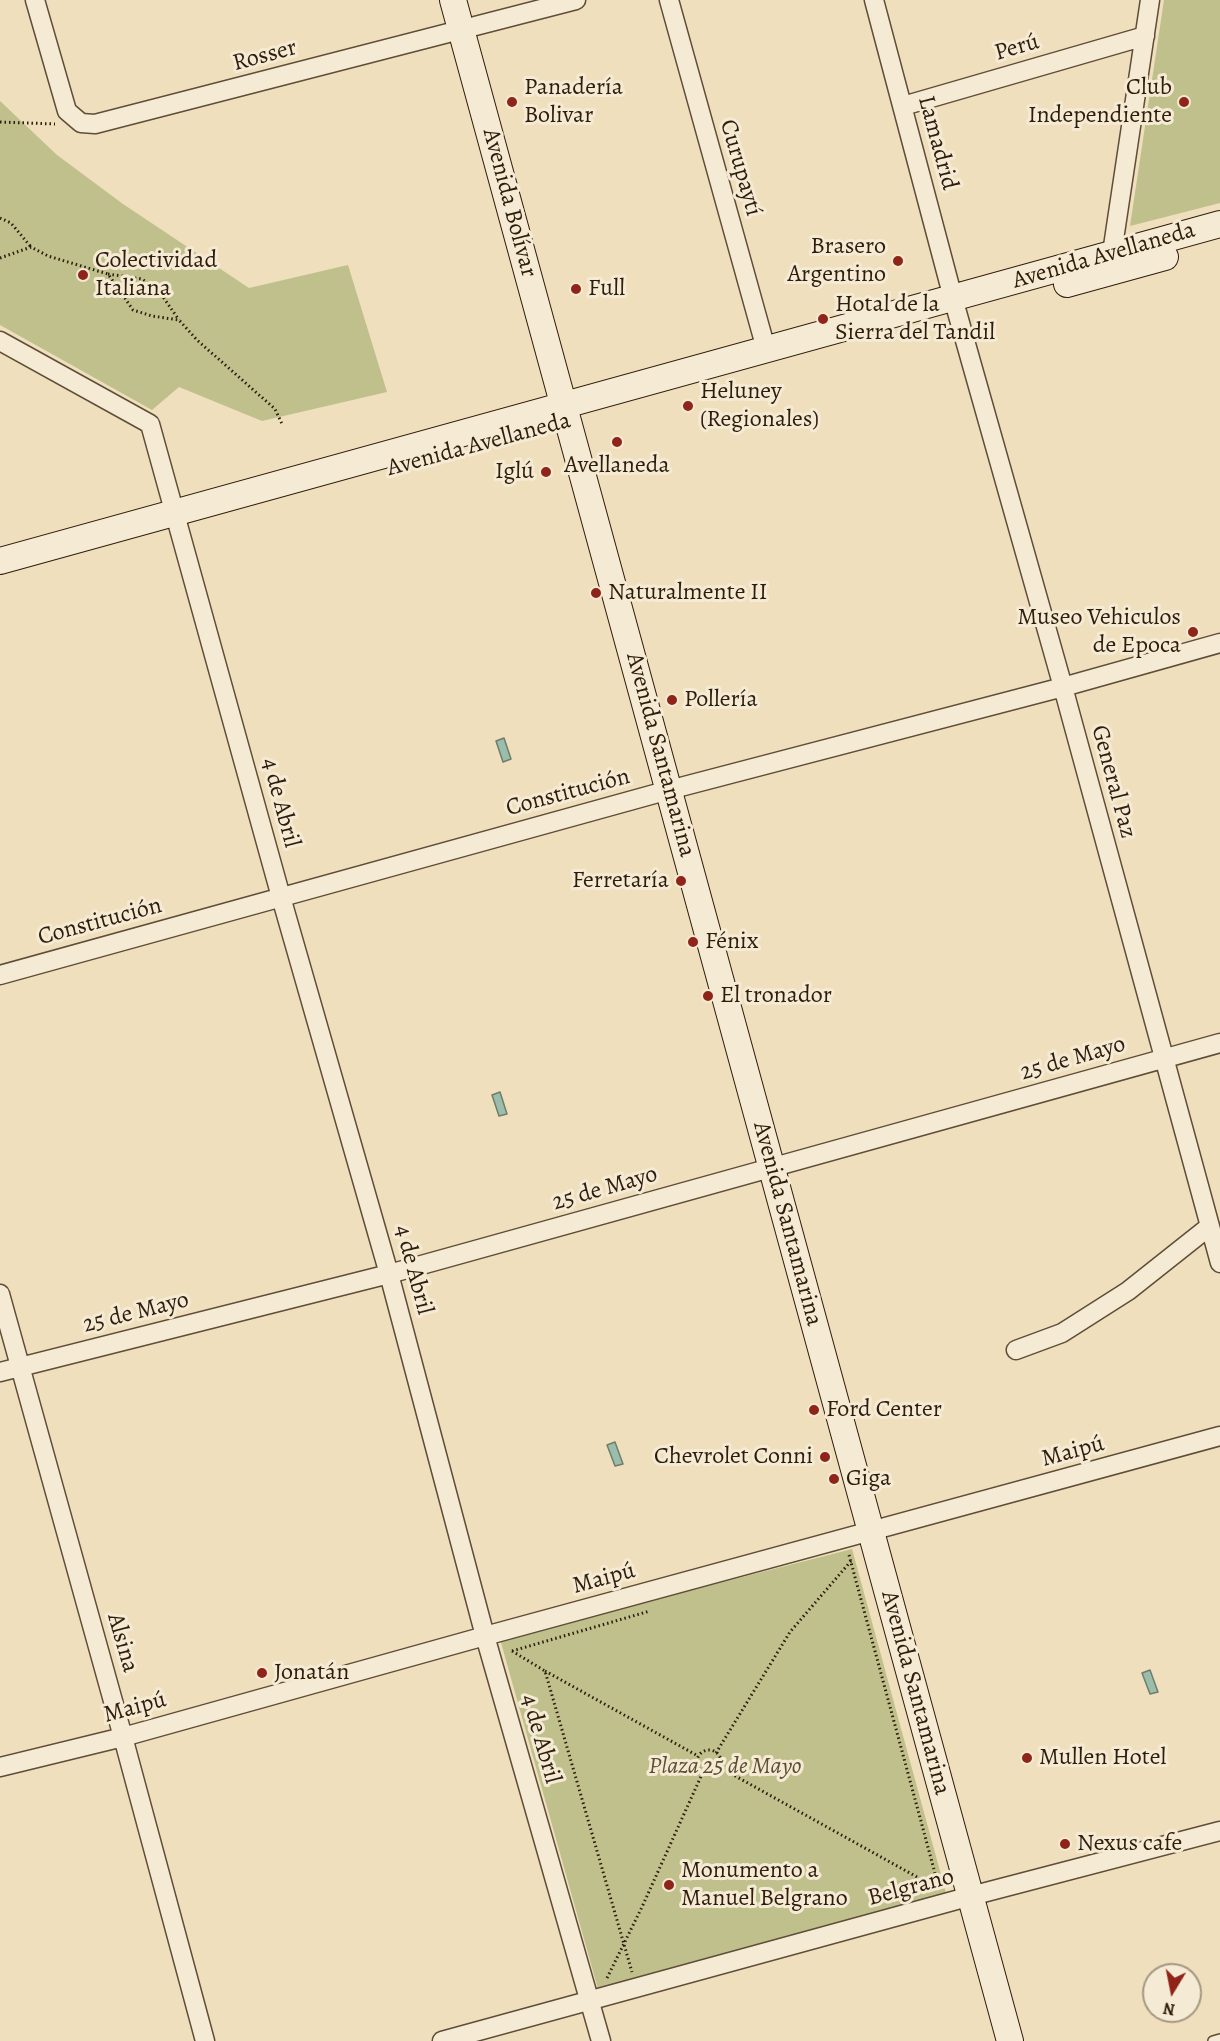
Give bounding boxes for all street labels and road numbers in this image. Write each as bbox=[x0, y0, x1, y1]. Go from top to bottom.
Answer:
street label: Perú bbox=[991, 28, 1043, 68]
street label: Rosser bbox=[230, 34, 300, 78]
street label: Lamadrid bbox=[911, 93, 963, 193]
street label: Curupaytí bbox=[713, 116, 767, 220]
street label: Avenida Bolívar bbox=[475, 126, 543, 280]
street label: Avenida Avellaneda bbox=[1009, 216, 1199, 296]
street label: Avenida Avellaneda bbox=[384, 407, 574, 483]
street label: Avenida Santamarina bbox=[619, 650, 701, 860]
street label: General Paz bbox=[1084, 722, 1142, 842]
street label: 4 de Abril bbox=[254, 755, 306, 851]
street label: Constitución bbox=[503, 763, 633, 823]
street label: Constitución bbox=[35, 892, 165, 952]
street label: 25 de Mayo bbox=[1017, 1030, 1129, 1088]
street label: Avenida Santamarina bbox=[746, 1119, 828, 1329]
street label: 25 de Mayo bbox=[549, 1160, 661, 1218]
street label: 4 de Abril bbox=[387, 1222, 439, 1318]
street label: 25 de Mayo bbox=[80, 1286, 192, 1340]
street label: Maipú bbox=[1039, 1430, 1107, 1474]
street label: Maipú bbox=[570, 1557, 638, 1601]
street label: Avenida Santamarina bbox=[874, 1588, 956, 1798]
street label: Alsina bbox=[100, 1610, 144, 1676]
street label: Maipú bbox=[101, 1686, 169, 1730]
street label: 4 de Abril bbox=[514, 1691, 566, 1787]
street label: Belgrano bbox=[865, 1863, 957, 1913]

